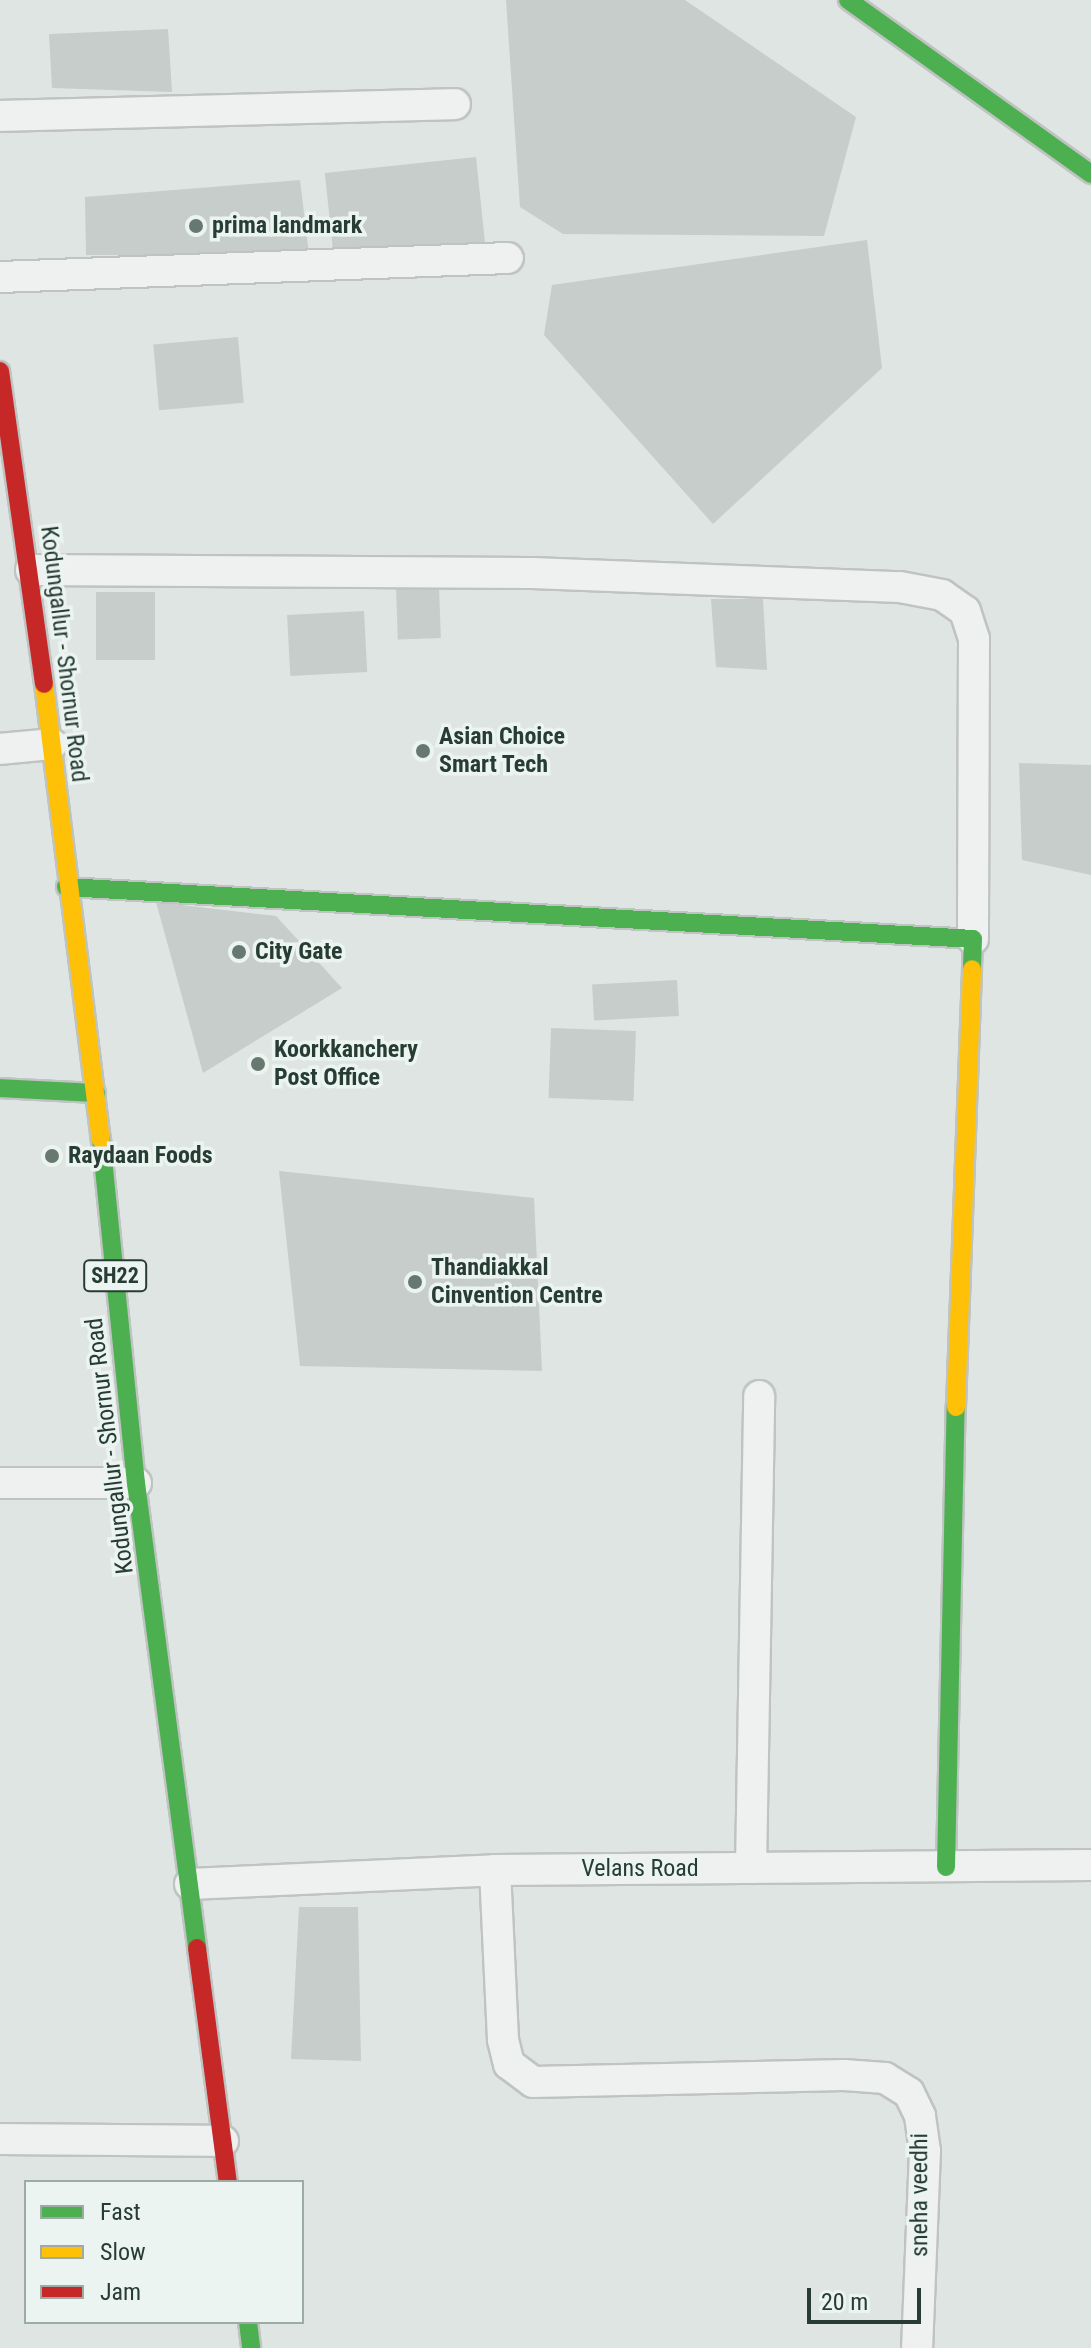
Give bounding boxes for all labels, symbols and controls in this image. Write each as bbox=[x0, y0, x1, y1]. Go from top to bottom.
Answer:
place label: prima landmark bbox=[212, 212, 362, 240]
marker: prima landmark bbox=[187, 217, 205, 235]
street label: Kodungallur - Shornur Road bbox=[34, 524, 94, 784]
place label: Asian Choice Smart Tech bbox=[439, 723, 565, 779]
marker: Asian Choice Smart Tech bbox=[414, 742, 432, 760]
place label: City Gate bbox=[255, 938, 343, 966]
marker: City Gate bbox=[230, 943, 248, 961]
place label: Koorkkanchery Post Office bbox=[274, 1036, 418, 1092]
marker: Koorkkanchery Post Office bbox=[249, 1055, 267, 1073]
place label: Raydaan Foods bbox=[68, 1142, 213, 1170]
marker: Raydaan Foods bbox=[43, 1147, 61, 1165]
place label: Thandiakkal Cinvention Centre bbox=[431, 1254, 603, 1310]
road number: SH22 bbox=[83, 1258, 147, 1294]
marker: Thandiakkal Cinvention Centre bbox=[406, 1273, 424, 1291]
street label: Kodungallur - Shornur Road bbox=[80, 1316, 140, 1576]
street label: Velans Road bbox=[581, 1855, 699, 1883]
street label: sneha veedhi bbox=[906, 2133, 934, 2257]
legend bbox=[24, 2180, 304, 2324]
text: Fast bbox=[100, 2198, 141, 2226]
text: Slow bbox=[100, 2238, 146, 2266]
scale bar bbox=[811, 2272, 925, 2322]
text: Jam bbox=[100, 2278, 141, 2306]
text: 20 m bbox=[821, 2288, 868, 2316]

